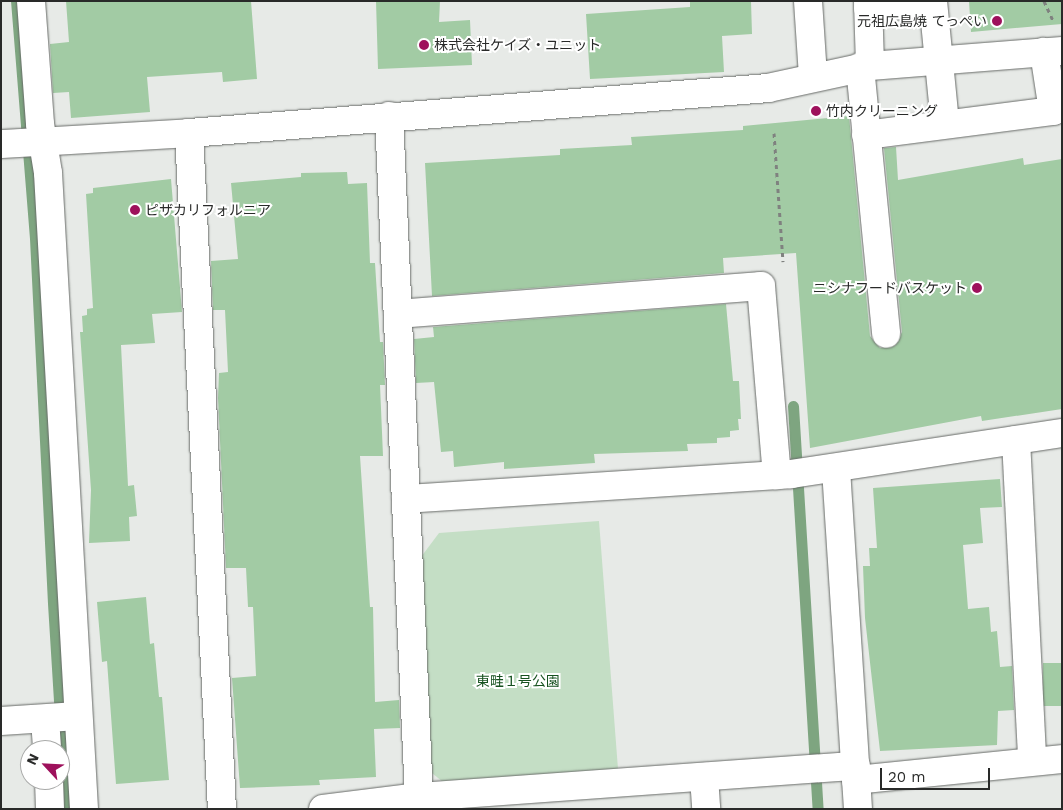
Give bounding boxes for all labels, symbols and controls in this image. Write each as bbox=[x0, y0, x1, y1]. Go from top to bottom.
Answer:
place label: 元祖広島焼 てっぺい bbox=[856, 13, 987, 29]
marker: 元祖広島焼 てっぺい bbox=[991, 15, 1003, 27]
place label: 株式会社ケイズ・ユニット bbox=[434, 37, 602, 53]
marker: 株式会社ケイズ・ユニット bbox=[418, 39, 430, 51]
place label: 竹内クリーニング bbox=[826, 103, 938, 119]
marker: 竹内クリーニング bbox=[810, 105, 822, 117]
place label: ピザカリフォルニア bbox=[145, 202, 271, 218]
marker: ピザカリフォルニア bbox=[129, 204, 141, 216]
place label: ニシナフードバスケット bbox=[813, 280, 967, 296]
marker: ニシナフードバスケット bbox=[971, 282, 983, 294]
park label: 東畦１号公園 bbox=[476, 673, 560, 689]
north arrow bbox=[20, 740, 70, 790]
text: N bbox=[23, 751, 42, 767]
scale bar bbox=[883, 758, 993, 790]
text: 20 m bbox=[888, 768, 926, 786]

